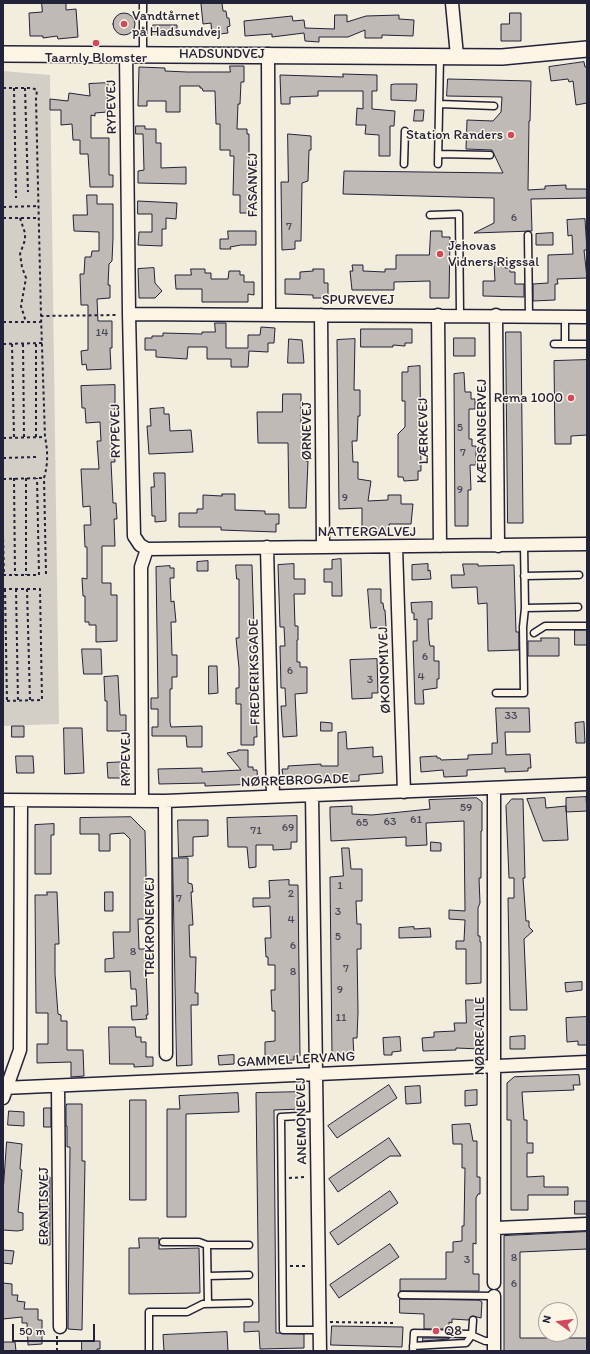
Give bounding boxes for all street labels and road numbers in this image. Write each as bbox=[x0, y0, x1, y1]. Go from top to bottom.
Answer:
street label: HADSUNDVEJ bbox=[179, 46, 265, 62]
street label: RYPEVEJ bbox=[103, 79, 121, 135]
street label: FASANVEJ bbox=[245, 153, 261, 217]
street label: SPURVEVEJ bbox=[322, 292, 394, 308]
street label: KÆRSANGERVEJ bbox=[474, 379, 490, 483]
street label: LÆRKEVEJ bbox=[415, 397, 433, 465]
street label: ØRNEVEJ bbox=[299, 402, 315, 460]
street label: RYPEVEJ bbox=[107, 403, 125, 459]
street label: NATTERGALVEJ bbox=[318, 524, 416, 540]
street label: FREDERIKSGADE bbox=[246, 619, 264, 725]
street label: ØKONOMIVEJ bbox=[375, 626, 395, 714]
street label: RYPEVEJ bbox=[118, 732, 134, 786]
street label: NØRREBROGADE bbox=[241, 771, 349, 791]
street label: TREKRONERVEJ bbox=[142, 877, 158, 977]
street label: NØRRE ALLE bbox=[472, 997, 488, 1075]
street label: GAMMEL LERVANG bbox=[236, 1049, 356, 1071]
street label: ANEMONEVEJ bbox=[293, 1077, 311, 1165]
street label: ERANTISVEJ bbox=[36, 1167, 52, 1245]

